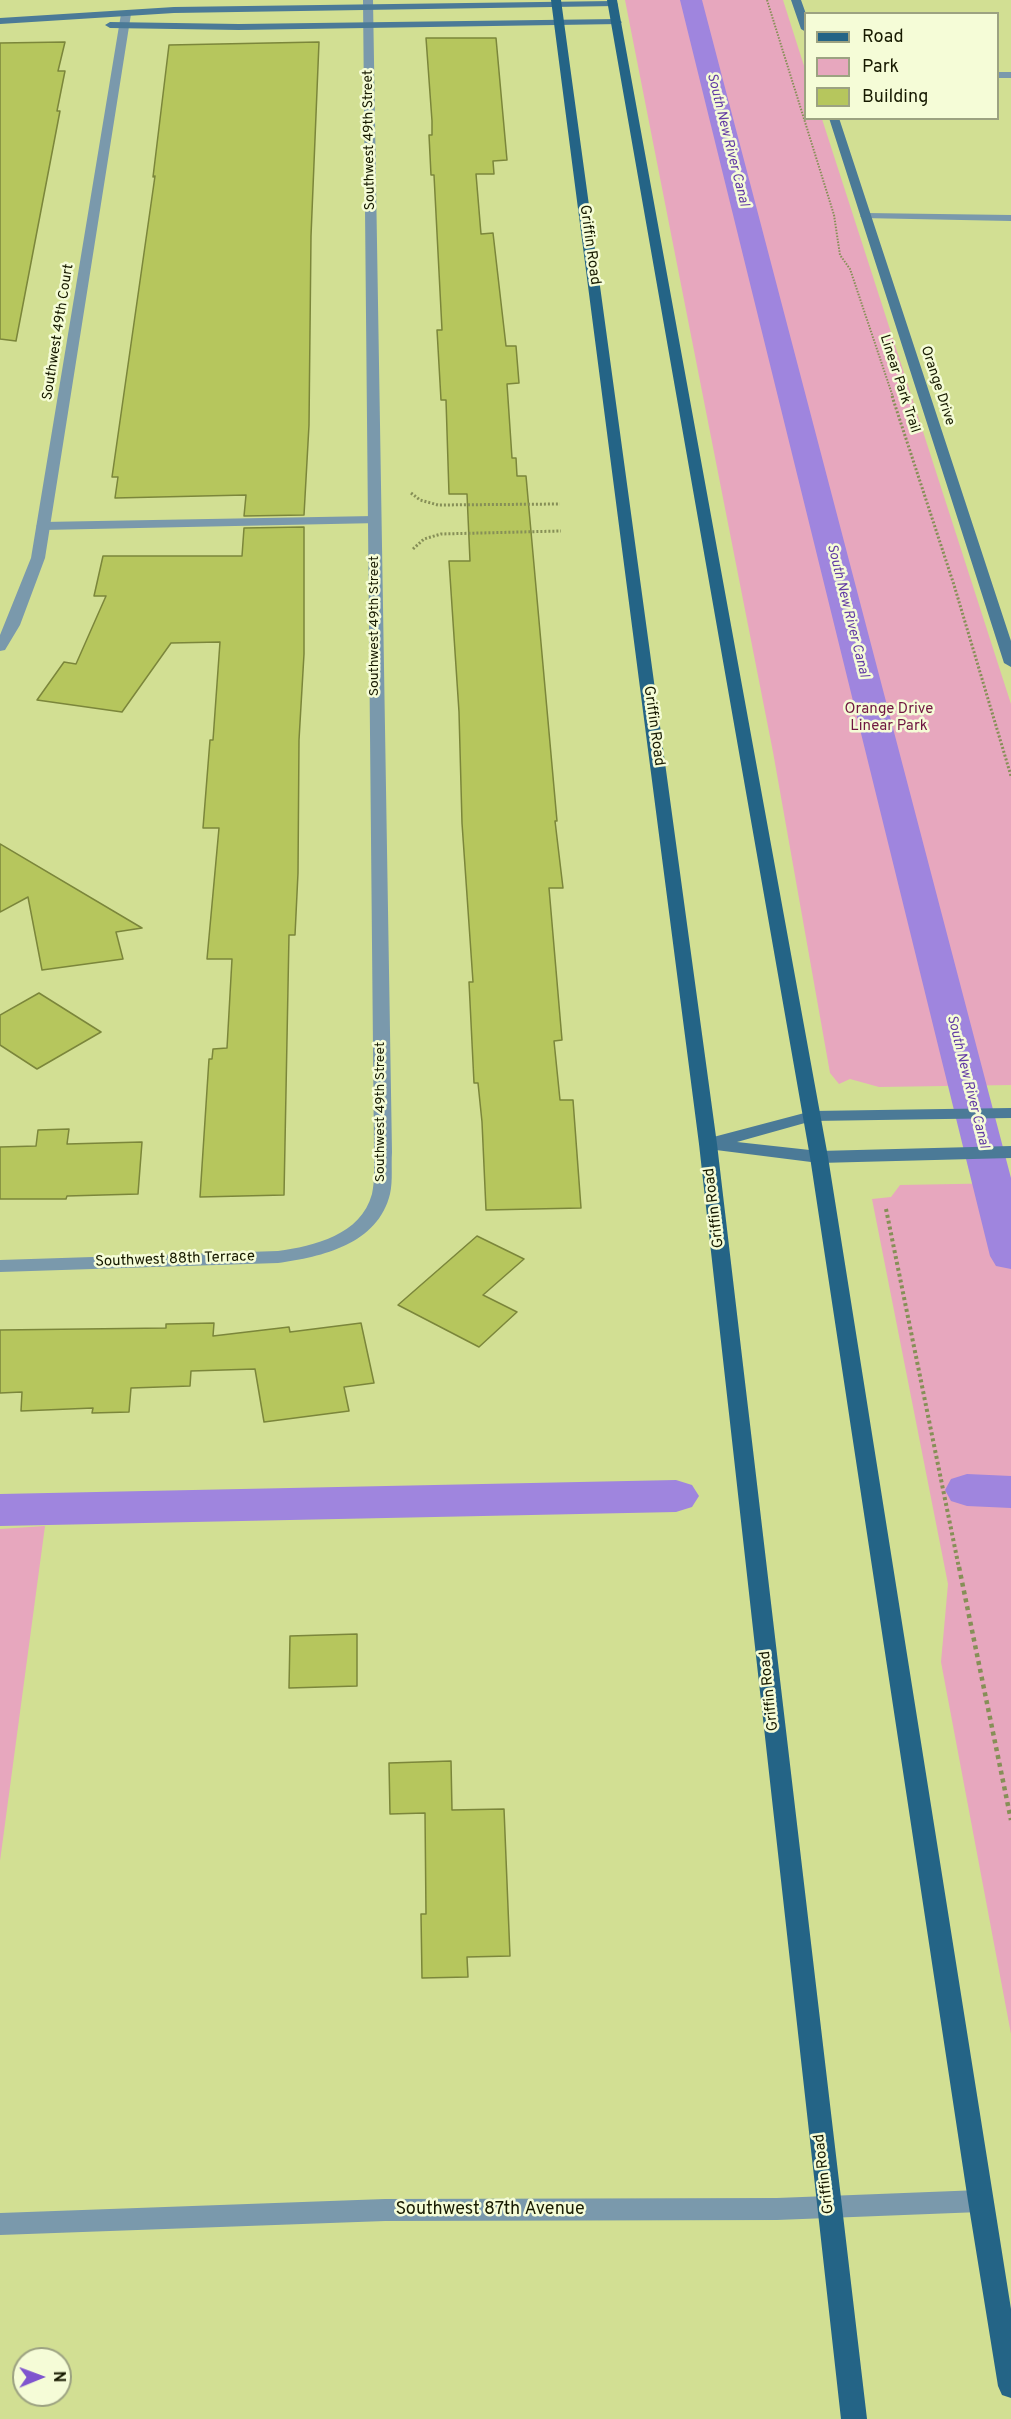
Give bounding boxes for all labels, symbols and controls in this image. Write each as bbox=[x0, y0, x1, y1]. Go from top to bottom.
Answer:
legend bbox=[804, 12, 999, 120]
text: Road bbox=[862, 26, 904, 49]
text: Park bbox=[862, 56, 899, 79]
street label: Southwest 49th Street bbox=[360, 70, 380, 210]
water label: South New River Canal bbox=[702, 72, 752, 208]
text: Building bbox=[862, 86, 928, 109]
street label: Griffin Road bbox=[574, 204, 604, 286]
street label: Southwest 49th Court bbox=[40, 263, 78, 401]
street label: Linear Park Trail bbox=[875, 333, 923, 435]
street label: Orange Drive bbox=[916, 344, 958, 428]
water label: South New River Canal bbox=[822, 543, 872, 679]
street label: Southwest 49th Street bbox=[367, 556, 383, 696]
street label: Griffin Road bbox=[638, 685, 668, 767]
park label: Orange Drive Linear Park bbox=[845, 701, 933, 736]
water label: South New River Canal bbox=[942, 1014, 992, 1150]
street label: Southwest 49th Street bbox=[373, 1042, 389, 1182]
street label: Griffin Road bbox=[701, 1167, 729, 1249]
street label: Southwest 88th Terrace bbox=[95, 1248, 255, 1272]
street label: Griffin Road bbox=[757, 1650, 783, 1732]
street label: Griffin Road bbox=[811, 2133, 839, 2215]
street label: Southwest 87th Avenue bbox=[395, 2199, 585, 2221]
north arrow bbox=[12, 2347, 72, 2407]
text: N bbox=[48, 2371, 68, 2383]

